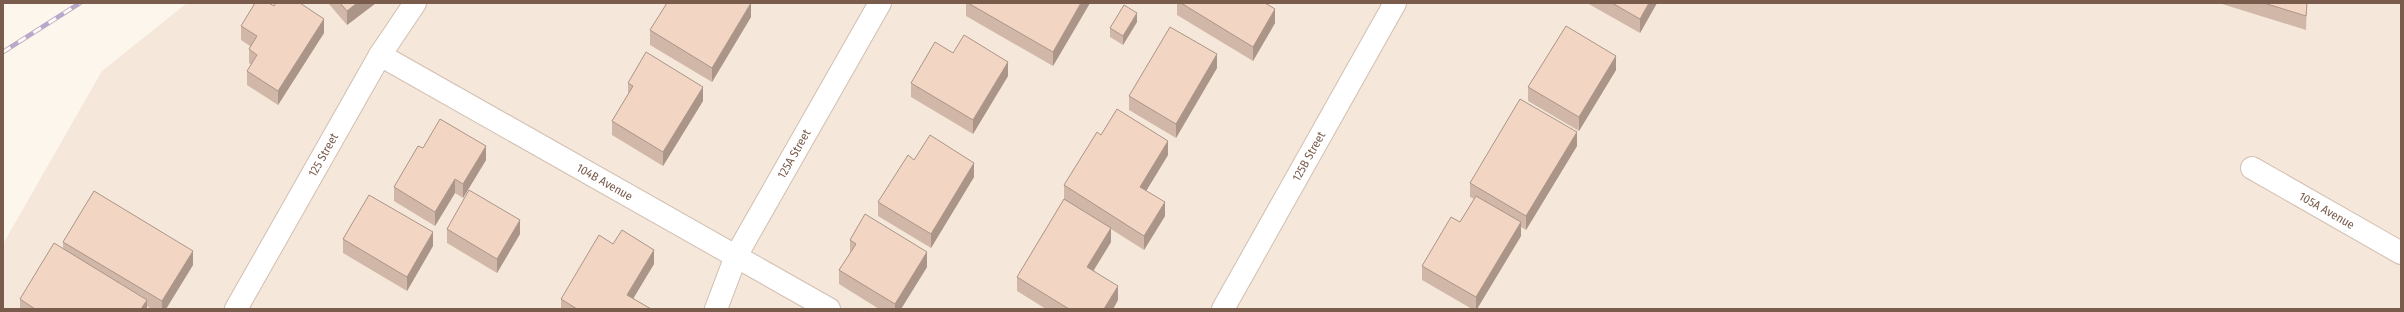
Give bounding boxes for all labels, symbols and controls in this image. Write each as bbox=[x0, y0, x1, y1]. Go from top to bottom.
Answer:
street label: 125A Street bbox=[775, 127, 814, 181]
street label: 125B Street bbox=[1289, 129, 1328, 184]
street label: 125 Street bbox=[305, 131, 341, 179]
street label: 104B Avenue bbox=[574, 161, 635, 203]
street label: 105A Avenue bbox=[2296, 189, 2357, 232]

